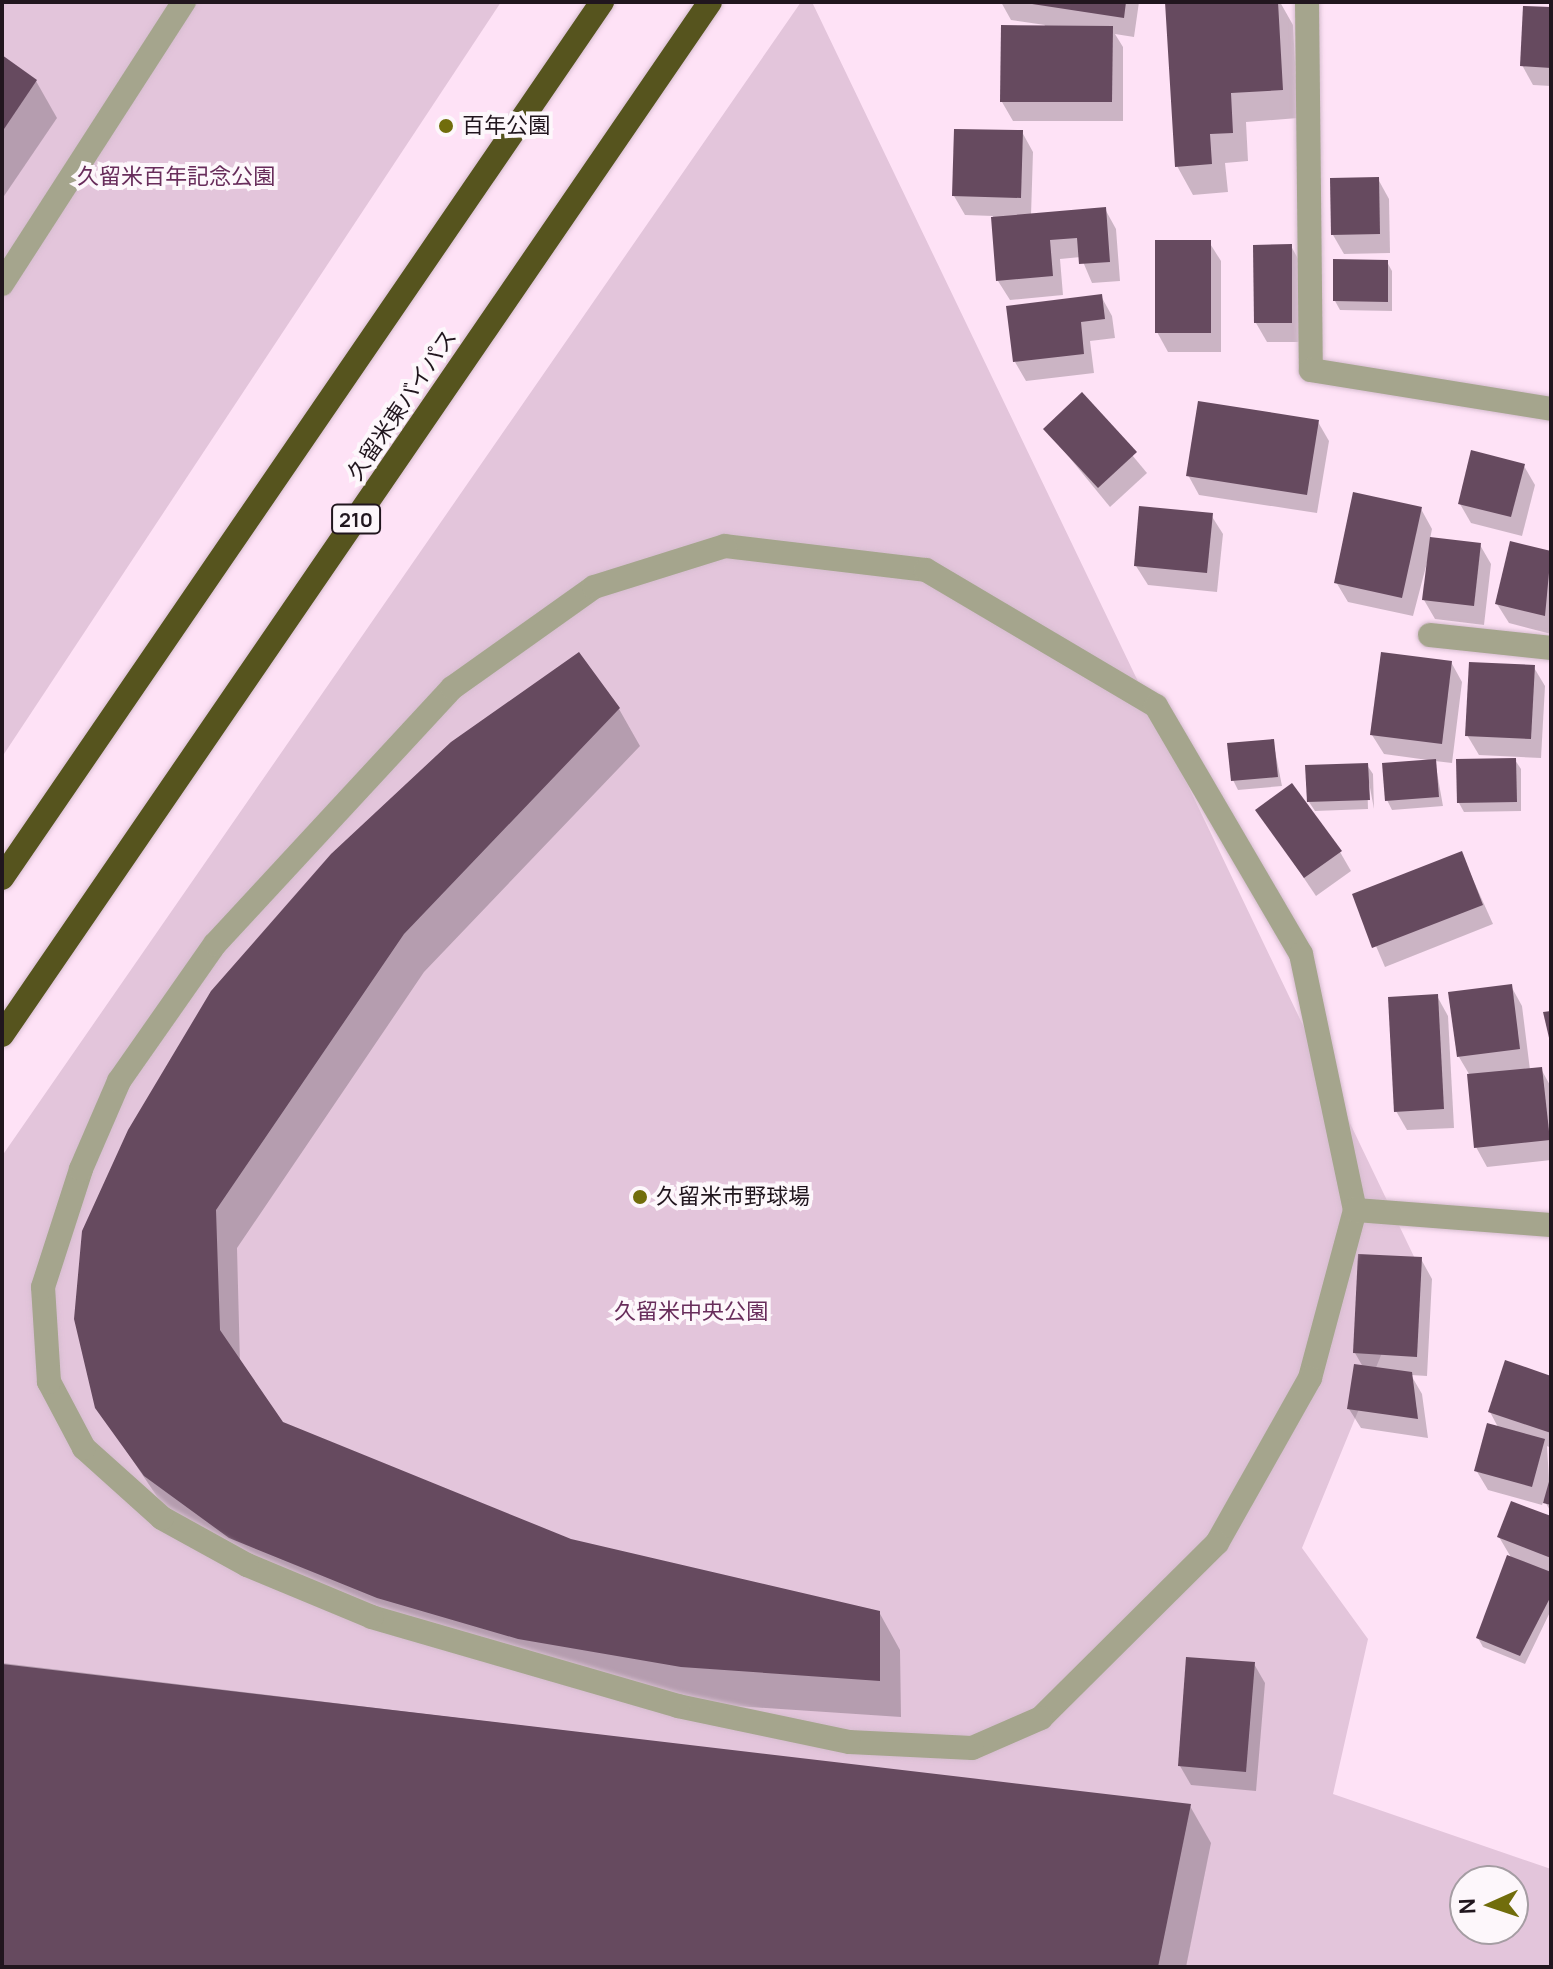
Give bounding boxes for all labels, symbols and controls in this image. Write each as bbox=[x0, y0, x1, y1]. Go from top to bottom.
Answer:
place label: 百年公園 bbox=[462, 113, 550, 139]
marker: 百年公園 bbox=[437, 117, 455, 135]
park label: 久留米百年記念公園 bbox=[77, 164, 275, 190]
street label: 久留米東バイパス bbox=[342, 325, 462, 485]
road number: 210 bbox=[330, 503, 382, 535]
place label: 久留米市野球場 bbox=[656, 1184, 810, 1210]
marker: 久留米市野球場 bbox=[631, 1188, 649, 1206]
park label: 久留米中央公園 bbox=[614, 1299, 768, 1325]
north arrow bbox=[1449, 1865, 1529, 1945]
text: N bbox=[1452, 1897, 1482, 1915]

